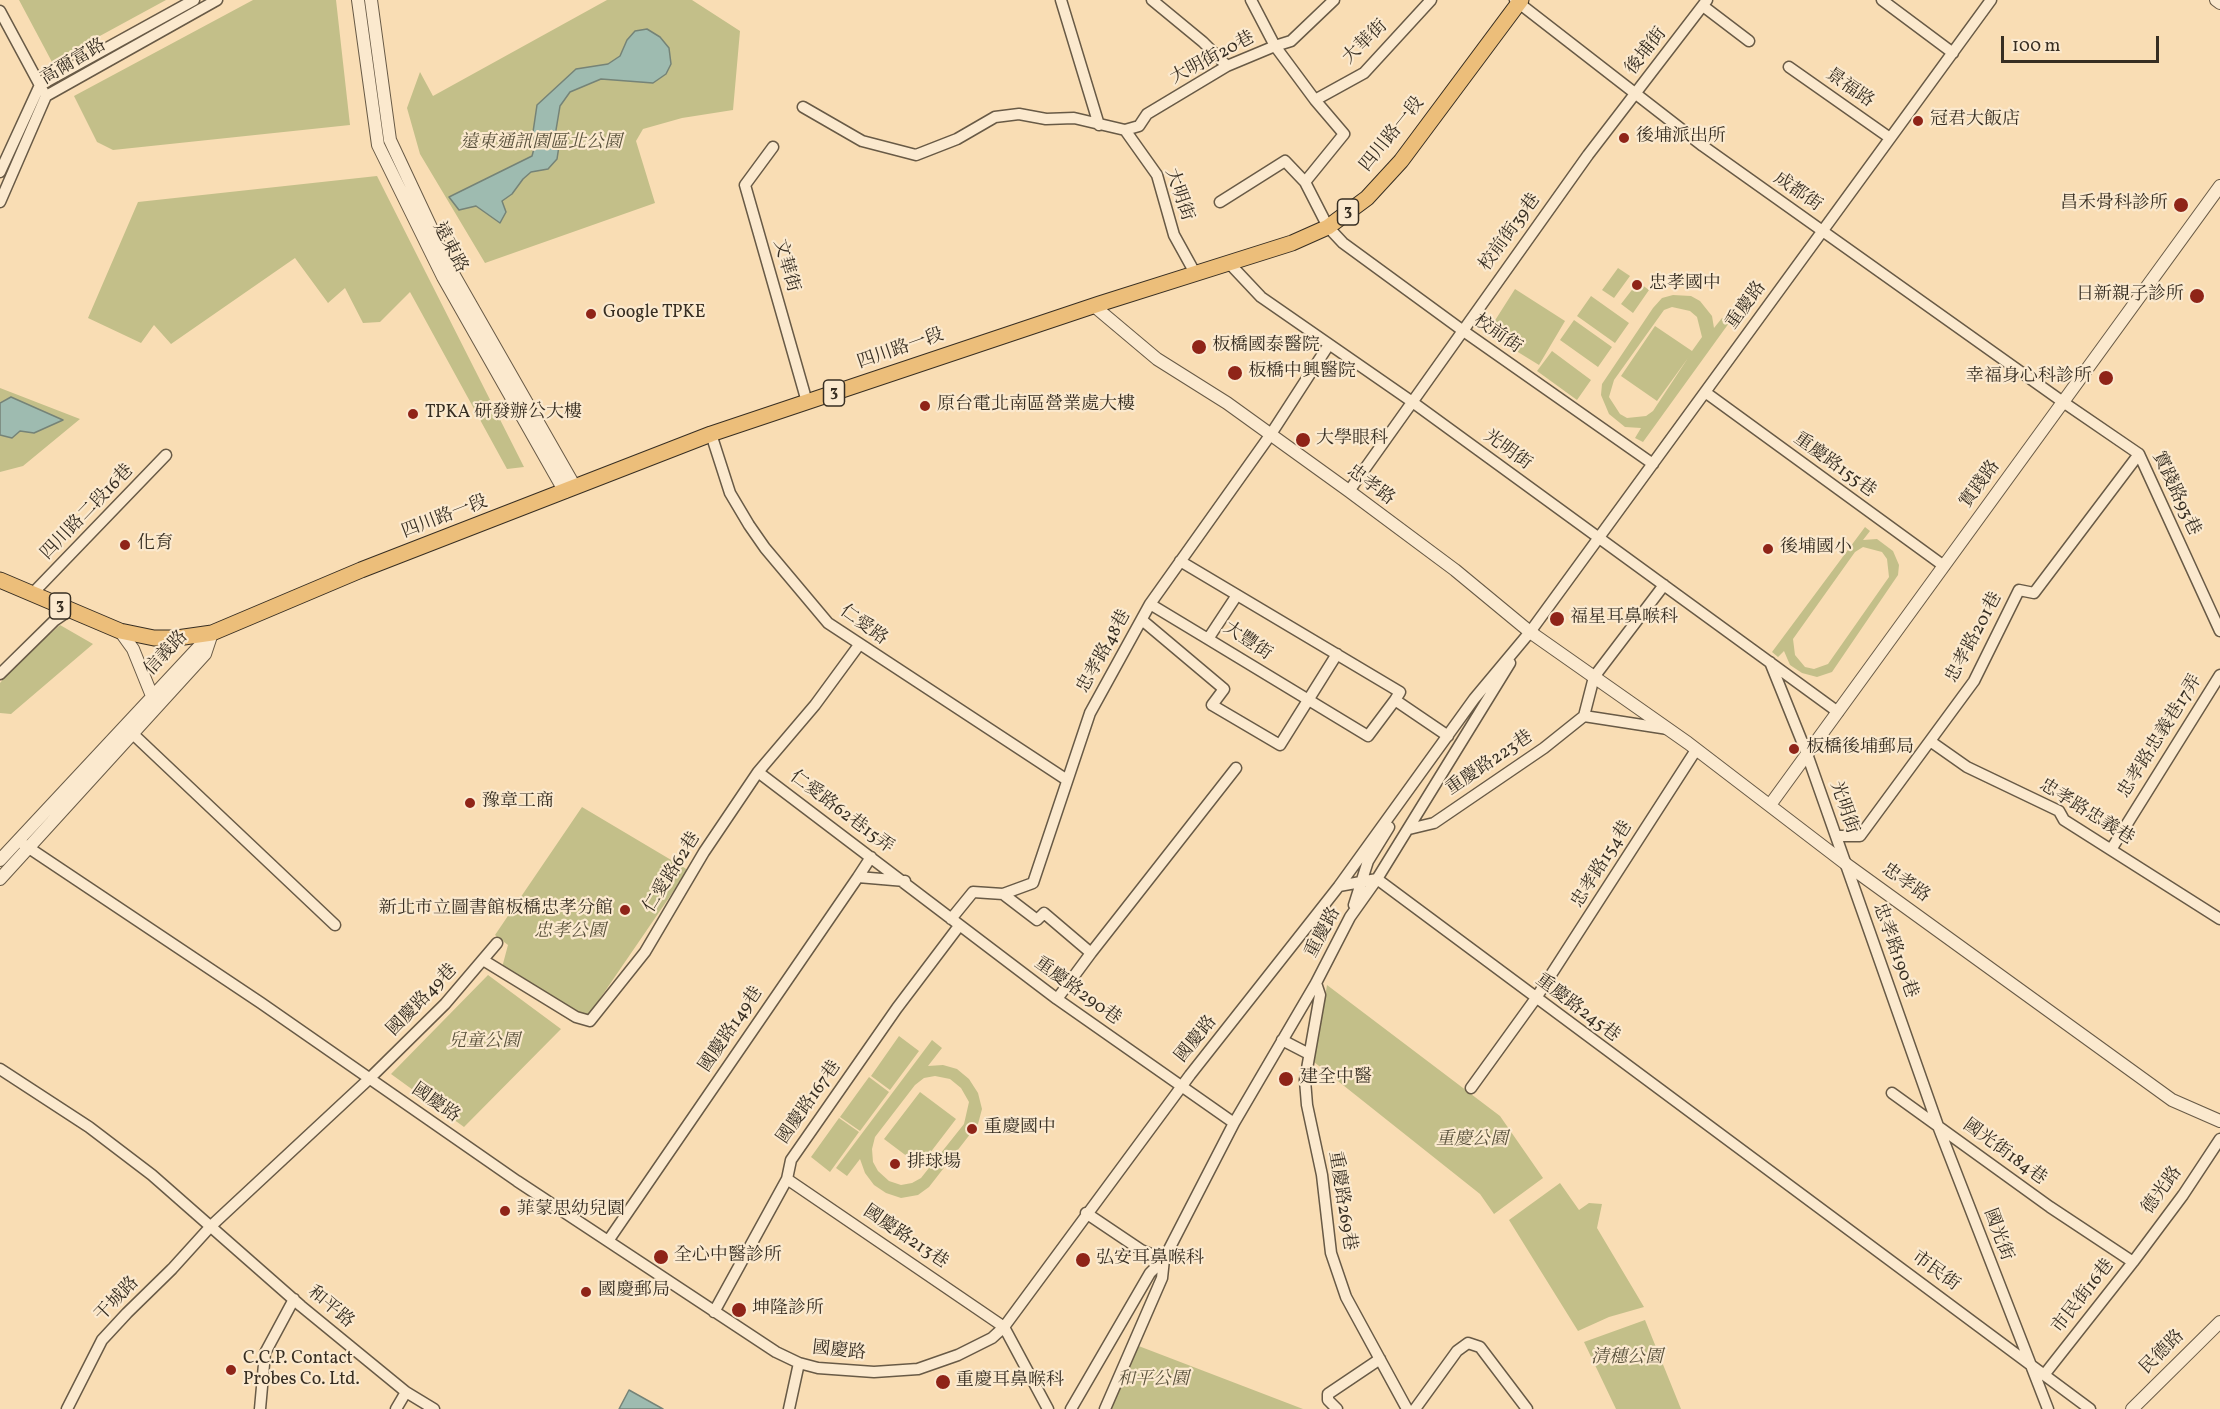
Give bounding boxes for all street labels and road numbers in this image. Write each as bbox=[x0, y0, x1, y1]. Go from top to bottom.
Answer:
street label: 大華街 bbox=[1339, 16, 1393, 70]
street label: 後埔街 bbox=[1622, 24, 1672, 80]
street label: 大明街20巷 bbox=[1167, 28, 1259, 90]
street label: 高爾富路 bbox=[38, 35, 110, 91]
street label: 景福路 bbox=[1821, 65, 1877, 113]
street label: 四川路一段 bbox=[1356, 93, 1430, 177]
street label: 大明街 bbox=[1159, 166, 1197, 224]
street label: 成都街 bbox=[1769, 169, 1825, 217]
street label: 校前街39巷 bbox=[1476, 190, 1546, 276]
road number: 3 bbox=[1338, 199, 1358, 225]
street label: 遠東路 bbox=[427, 219, 471, 277]
street label: 文華街 bbox=[767, 237, 803, 295]
street label: 重慶路 bbox=[1722, 278, 1772, 334]
street label: 校前街 bbox=[1469, 311, 1525, 359]
street label: 四川路一段 bbox=[855, 325, 947, 375]
road number: 3 bbox=[824, 380, 844, 406]
street label: 光明街 bbox=[1479, 426, 1535, 476]
street label: 重慶路155巷 bbox=[1789, 429, 1879, 503]
street label: 實踐路93巷 bbox=[2146, 449, 2204, 539]
street label: 實踐路 bbox=[1956, 457, 2006, 513]
street label: 四川路二段16巷 bbox=[37, 461, 139, 565]
street label: 忠孝路 bbox=[1342, 461, 1398, 511]
street label: 四川路一段 bbox=[399, 492, 491, 544]
street label: 忠孝路201巷 bbox=[1942, 589, 2008, 687]
road number: 3 bbox=[50, 593, 70, 619]
street label: 仁愛路 bbox=[835, 601, 891, 651]
street label: 忠孝路48巷 bbox=[1073, 607, 1137, 697]
street label: 大豐街 bbox=[1219, 618, 1275, 666]
street label: 信義路 bbox=[141, 627, 193, 681]
street label: 忠孝路忠義巷17弄 bbox=[2114, 671, 2208, 803]
street label: 重慶路223巷 bbox=[1442, 727, 1538, 801]
street label: 仁愛路62巷15弄 bbox=[785, 767, 897, 859]
street label: 忠孝路忠義巷 bbox=[2034, 775, 2138, 851]
street label: 光明街 bbox=[1824, 779, 1862, 837]
street label: 忠孝路154巷 bbox=[1568, 818, 1638, 912]
street label: 仁愛路62巷 bbox=[640, 829, 706, 917]
street label: 忠孝路 bbox=[1877, 860, 1933, 908]
street label: 忠孝路190巷 bbox=[1867, 901, 1921, 1001]
street label: 重慶路 bbox=[1302, 904, 1346, 962]
street label: 重慶路290巷 bbox=[1029, 953, 1125, 1031]
street label: 國慶路49巷 bbox=[383, 961, 463, 1041]
street label: 重慶路245巷 bbox=[1531, 970, 1623, 1048]
street label: 國慶路149巷 bbox=[695, 983, 769, 1077]
street label: 國慶路 bbox=[1172, 1012, 1222, 1068]
street label: 國慶路167巷 bbox=[773, 1057, 847, 1149]
street label: 國慶路 bbox=[407, 1080, 463, 1128]
street label: 國光街184巷 bbox=[1958, 1115, 2050, 1191]
street label: 重慶路269巷 bbox=[1323, 1150, 1359, 1252]
street label: 德光路 bbox=[2138, 1163, 2188, 1219]
street label: 國慶路213巷 bbox=[858, 1202, 952, 1274]
street label: 國光街 bbox=[1978, 1206, 2016, 1264]
street label: 市民街 bbox=[1907, 1247, 1963, 1297]
street label: 市民街16巷 bbox=[2048, 1256, 2120, 1338]
street label: 干城路 bbox=[91, 1273, 145, 1327]
street label: 和平路 bbox=[302, 1282, 358, 1334]
street label: 民德路 bbox=[2136, 1326, 2190, 1380]
street label: 國慶路 bbox=[811, 1338, 867, 1366]

